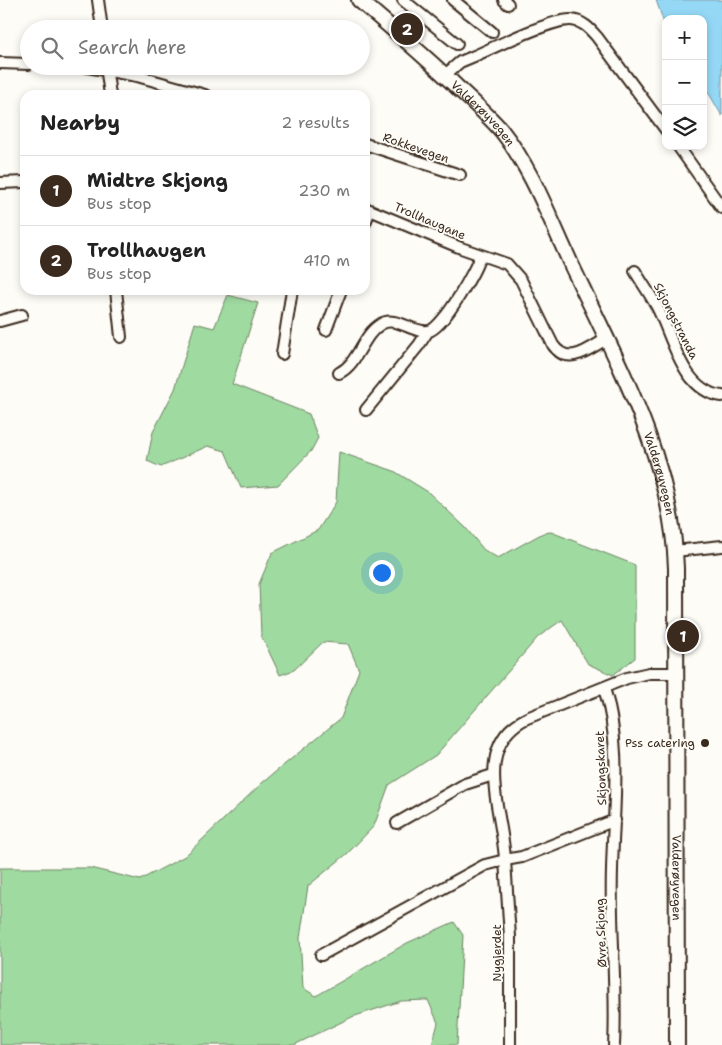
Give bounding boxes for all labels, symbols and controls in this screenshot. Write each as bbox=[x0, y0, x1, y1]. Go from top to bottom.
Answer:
pin: 2 bbox=[391, 10, 423, 48]
map controls bbox=[662, 15, 707, 150]
button: + bbox=[662, 15, 707, 60]
search box bbox=[20, 20, 370, 75]
icon: search bbox=[38, 34, 66, 62]
text: Search here bbox=[78, 35, 187, 60]
button: − bbox=[662, 60, 707, 105]
street label: Valderøyvegen bbox=[447, 77, 518, 149]
button: layers bbox=[662, 105, 707, 150]
text: Nearby bbox=[40, 109, 120, 137]
text: 2 results bbox=[281, 112, 350, 133]
street label: Rokkevegen bbox=[381, 129, 451, 167]
text: Midtre Skjong bbox=[87, 168, 228, 193]
text: 1 bbox=[52, 180, 60, 201]
text: 230 m bbox=[298, 180, 350, 201]
text: Bus stop bbox=[87, 193, 152, 214]
street label: Trollhaugane bbox=[392, 199, 468, 243]
text: Trollhaugen bbox=[87, 238, 206, 263]
text: 2 bbox=[50, 250, 62, 271]
text: 410 m bbox=[303, 250, 350, 271]
text: Bus stop bbox=[87, 263, 152, 284]
street label: Skjongstranda bbox=[650, 280, 702, 362]
street label: Valderøyvegen bbox=[640, 430, 678, 516]
your location bbox=[369, 560, 395, 586]
pin: 1 bbox=[667, 617, 699, 655]
street label: Skjongskaret bbox=[592, 730, 610, 806]
place label: Pss catering bbox=[625, 735, 695, 751]
marker: Pss catering bbox=[699, 737, 711, 749]
street label: Valderøyvegen bbox=[669, 835, 685, 921]
street label: Øvre Skjong bbox=[592, 898, 610, 968]
street label: Nygjerdet bbox=[489, 924, 505, 982]

